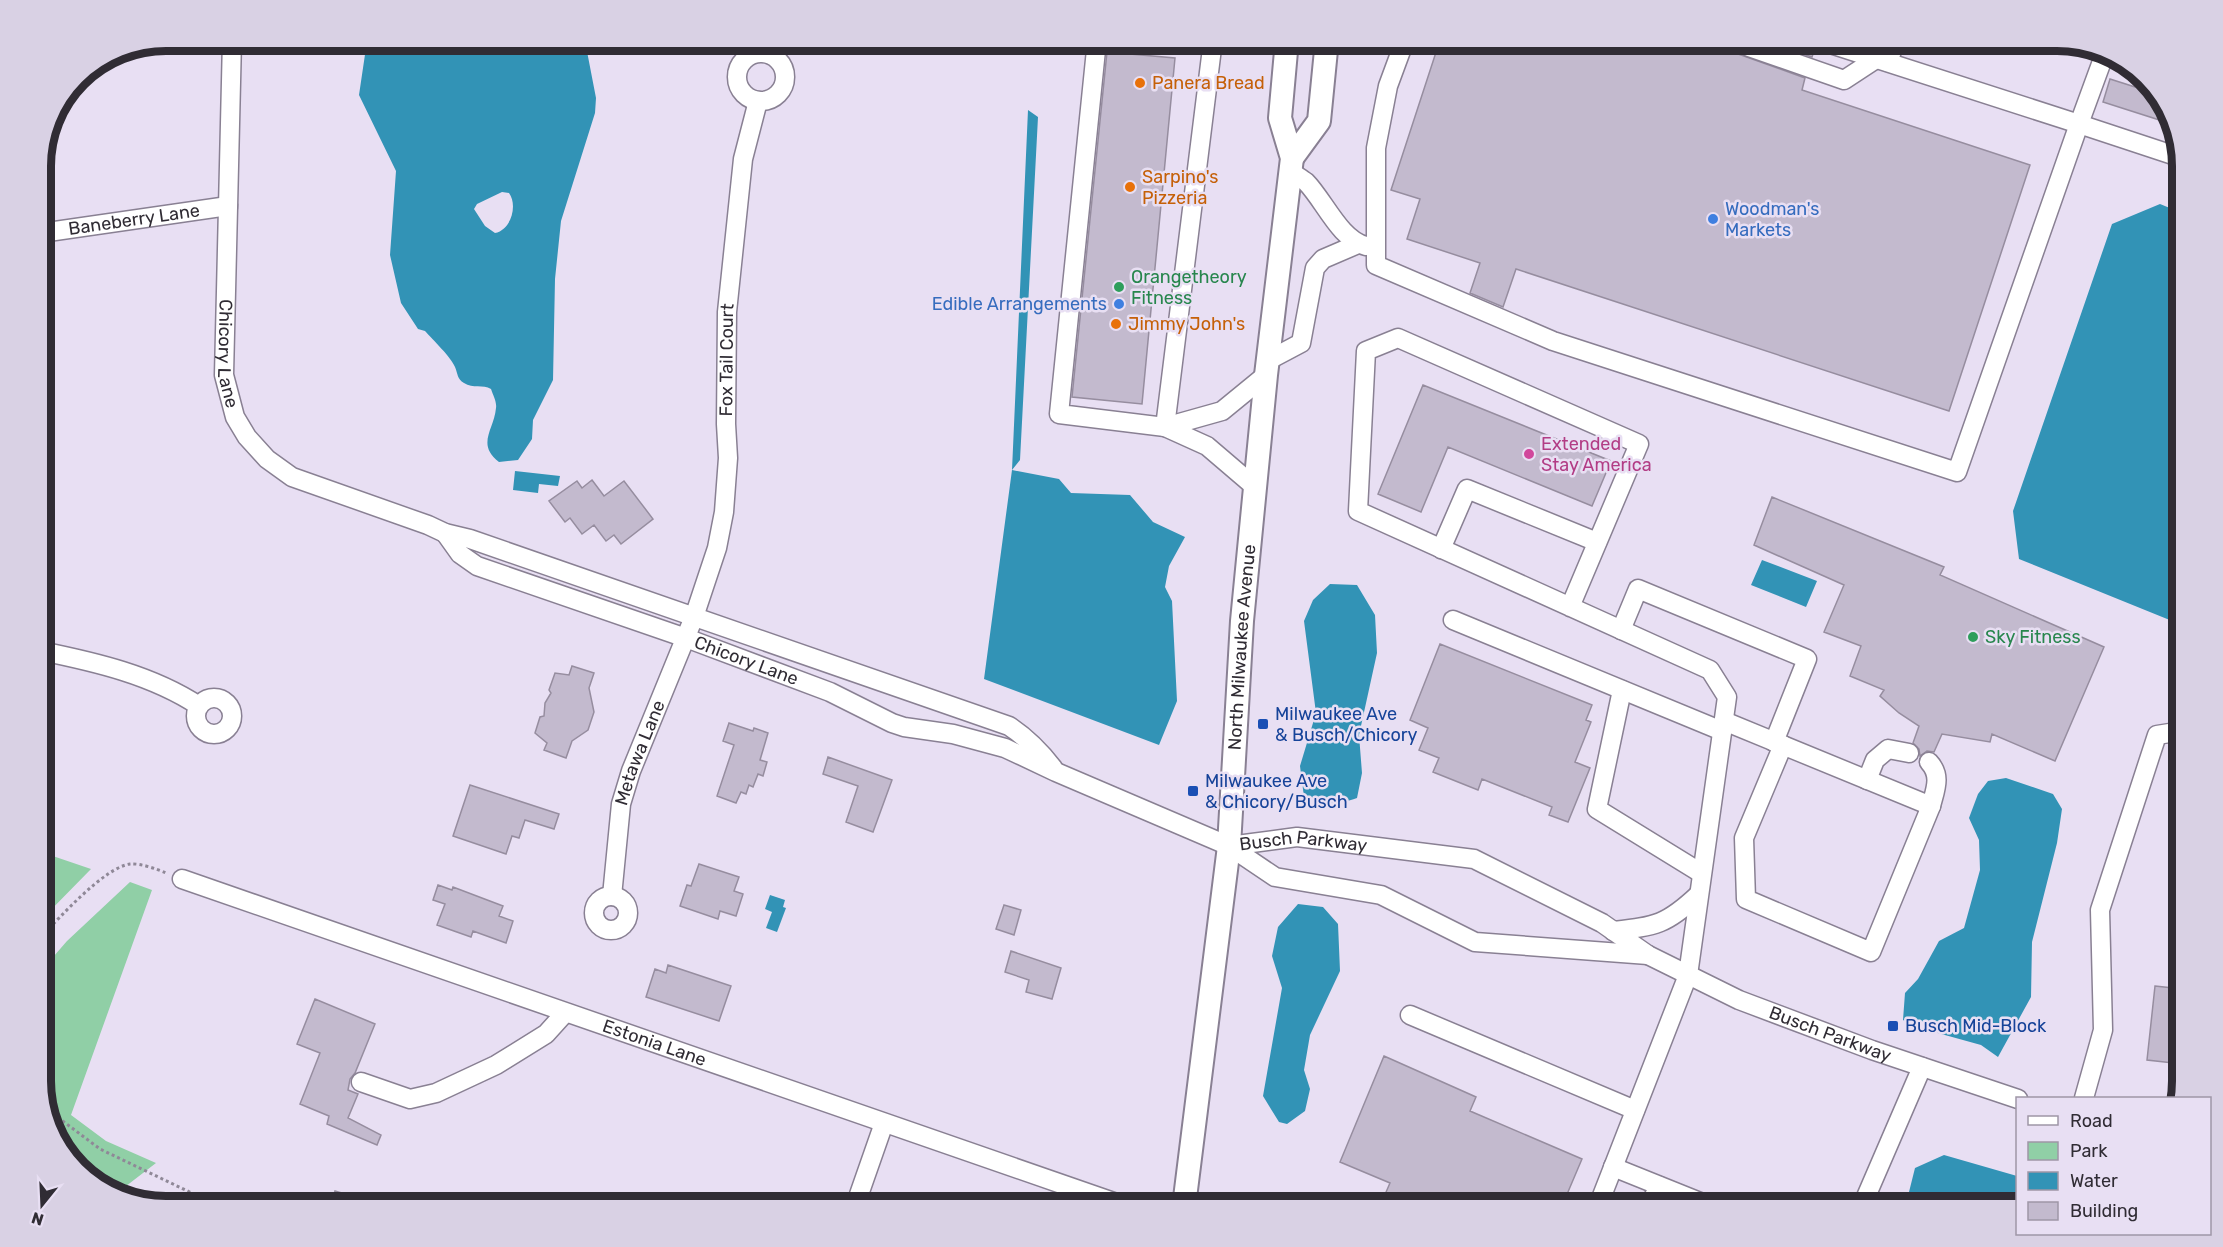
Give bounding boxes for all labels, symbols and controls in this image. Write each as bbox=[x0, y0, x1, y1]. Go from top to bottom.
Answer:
place label: Panera Bread bbox=[1152, 72, 1265, 94]
marker: Panera Bread bbox=[1133, 76, 1147, 90]
place label: Sarpino's Pizzeria bbox=[1142, 166, 1218, 209]
marker: Sarpino's Pizzeria bbox=[1123, 180, 1137, 194]
place label: Woodman's Markets bbox=[1725, 198, 1819, 241]
street label: Baneberry Lane bbox=[67, 199, 201, 240]
marker: Woodman's Markets bbox=[1706, 212, 1720, 226]
place label: Orangetheory Fitness bbox=[1131, 266, 1247, 309]
marker: Orangetheory Fitness bbox=[1112, 280, 1126, 294]
place label: Edible Arrangements bbox=[932, 293, 1107, 315]
marker: Edible Arrangements bbox=[1112, 297, 1126, 311]
street label: Chicory Lane bbox=[213, 299, 243, 410]
street label: Fox Tail Court bbox=[715, 302, 739, 417]
place label: Jimmy John's bbox=[1128, 313, 1245, 335]
marker: Jimmy John's bbox=[1109, 317, 1123, 331]
place label: Extended Stay America bbox=[1541, 433, 1652, 476]
marker: Extended Stay America bbox=[1522, 447, 1536, 461]
street label: North Milwaukee Avenue bbox=[1224, 543, 1260, 751]
place label: Sky Fitness bbox=[1985, 626, 2081, 648]
marker: Sky Fitness bbox=[1966, 630, 1980, 644]
street label: Chicory Lane bbox=[691, 631, 801, 690]
street label: Metawa Lane bbox=[610, 697, 670, 808]
place label: Milwaukee Ave & Busch/Chicory bbox=[1275, 703, 1418, 746]
marker: Milwaukee Ave & Busch/Chicory bbox=[1256, 717, 1270, 731]
place label: Milwaukee Ave & Chicory/Busch bbox=[1205, 770, 1348, 813]
marker: Milwaukee Ave & Chicory/Busch bbox=[1186, 784, 1200, 798]
street label: Busch Parkway bbox=[1238, 826, 1369, 857]
street label: Busch Parkway bbox=[1766, 1001, 1894, 1067]
street label: Estonia Lane bbox=[600, 1015, 709, 1071]
place label: Busch Mid-Block bbox=[1905, 1015, 2047, 1037]
marker: Busch Mid-Block bbox=[1886, 1019, 1900, 1033]
legend bbox=[2016, 1097, 2211, 1235]
text: Road bbox=[2070, 1110, 2113, 1132]
text: Park bbox=[2070, 1140, 2108, 1162]
text: Water bbox=[2070, 1170, 2118, 1192]
north arrow bbox=[12, 1175, 72, 1235]
text: Building bbox=[2070, 1200, 2138, 1222]
text: N bbox=[29, 1208, 46, 1230]

